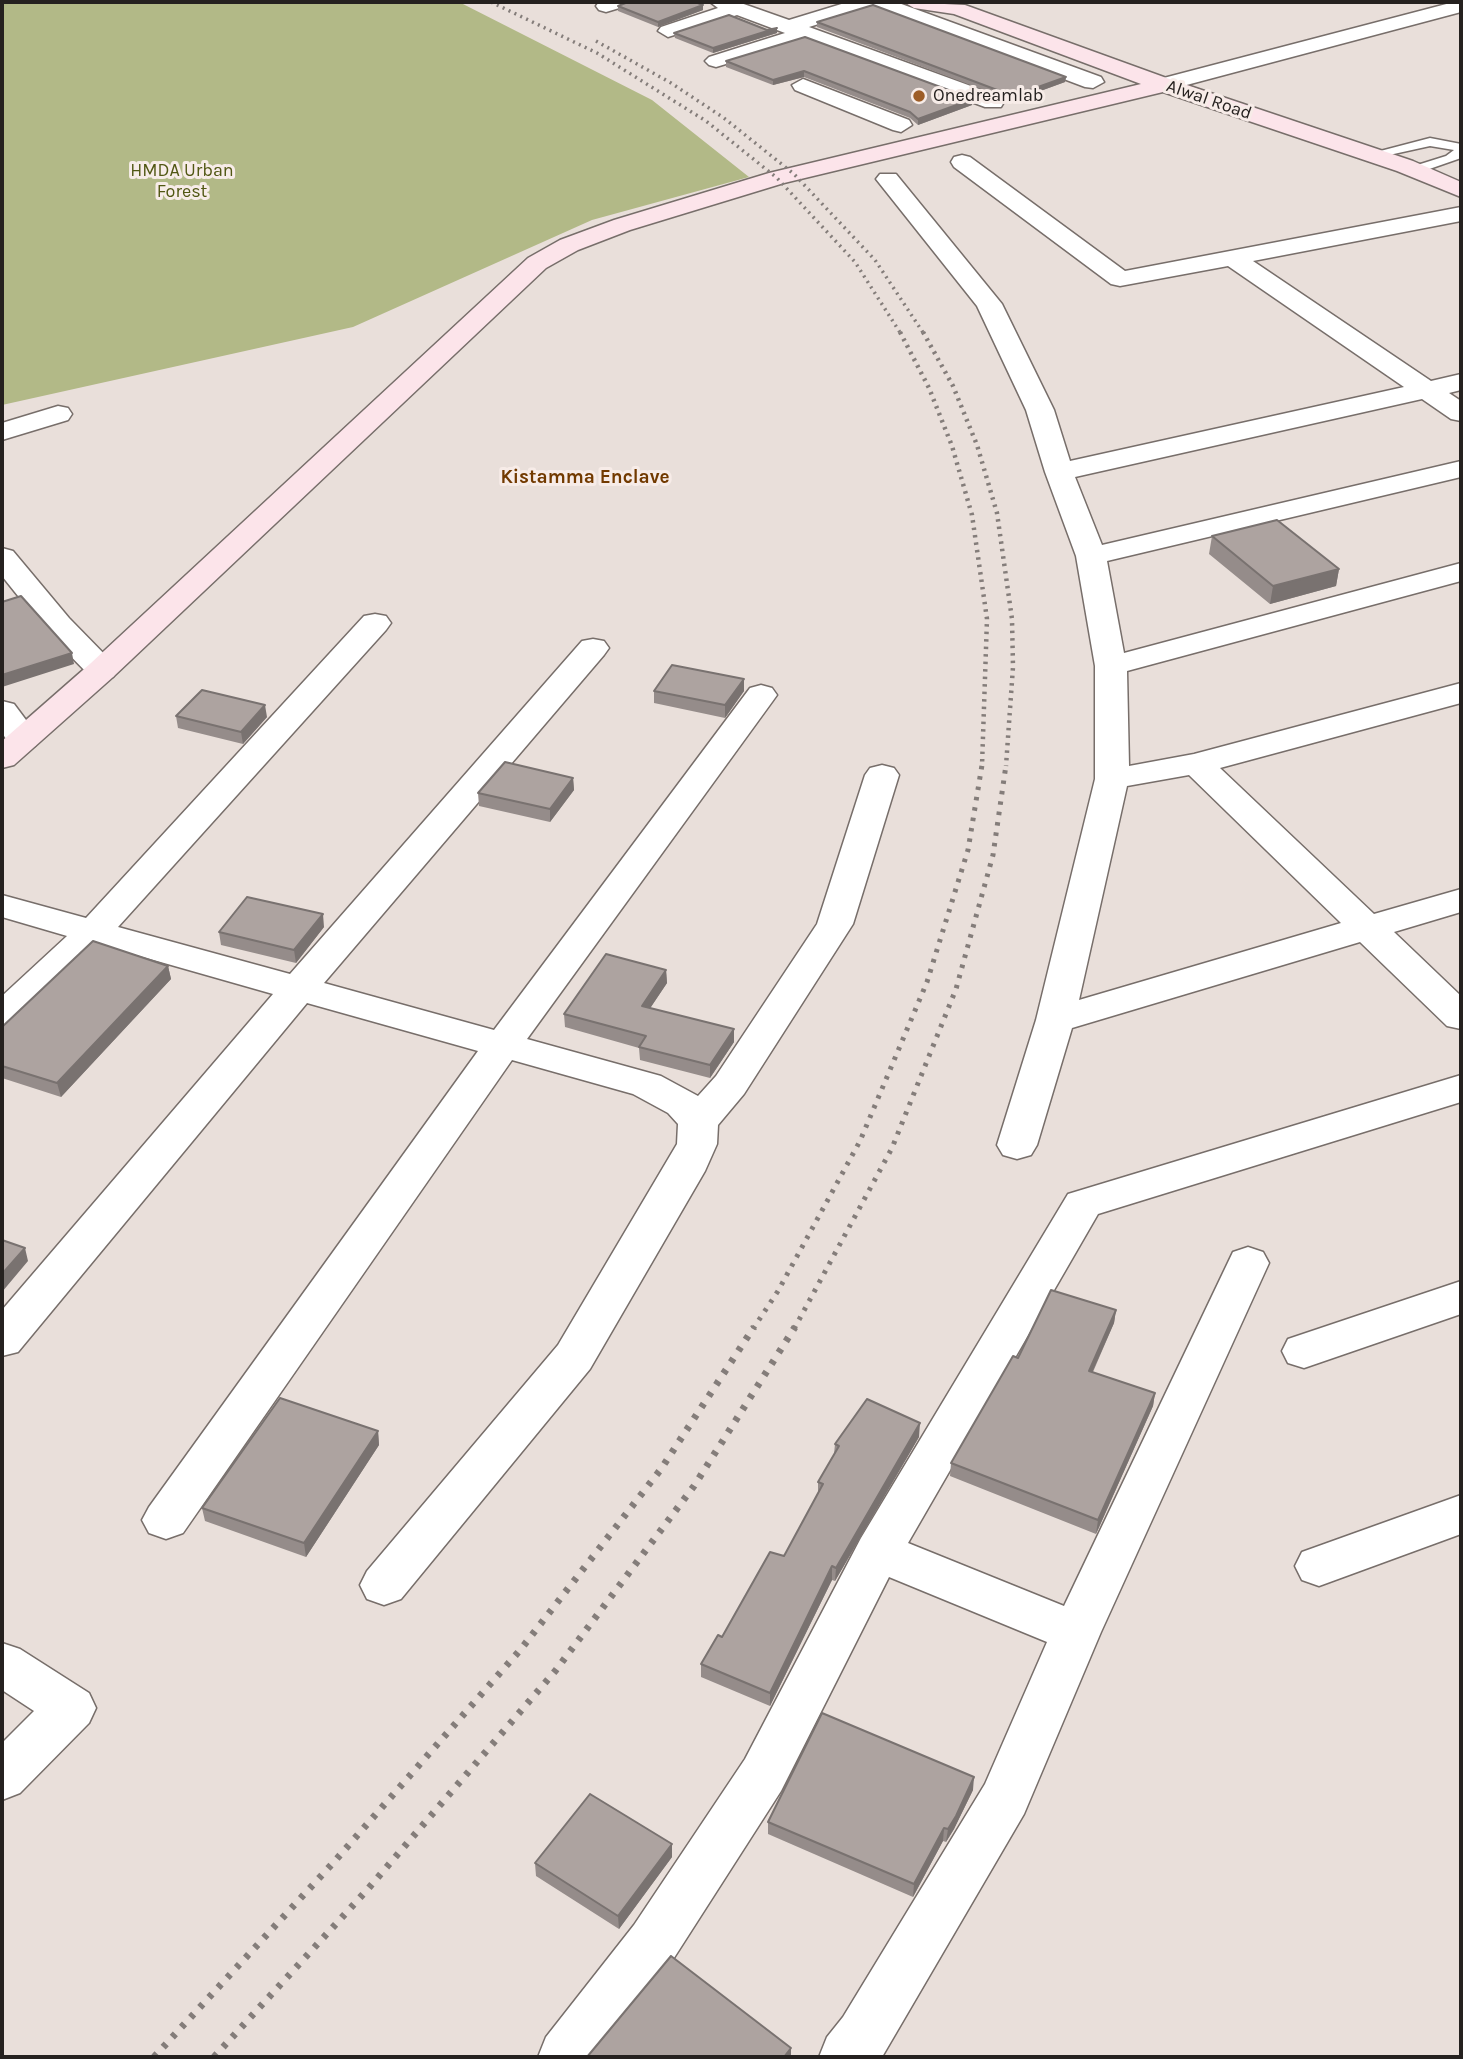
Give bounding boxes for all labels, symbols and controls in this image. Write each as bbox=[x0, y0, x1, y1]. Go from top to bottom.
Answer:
street label: Alwal Road bbox=[1163, 75, 1255, 125]
place label: Onedreamlab bbox=[933, 85, 1044, 107]
marker: Onedreamlab bbox=[911, 88, 927, 104]
park label: HMDA Urban Forest bbox=[130, 160, 234, 202]
district label: Kistamma Enclave bbox=[500, 467, 670, 489]

